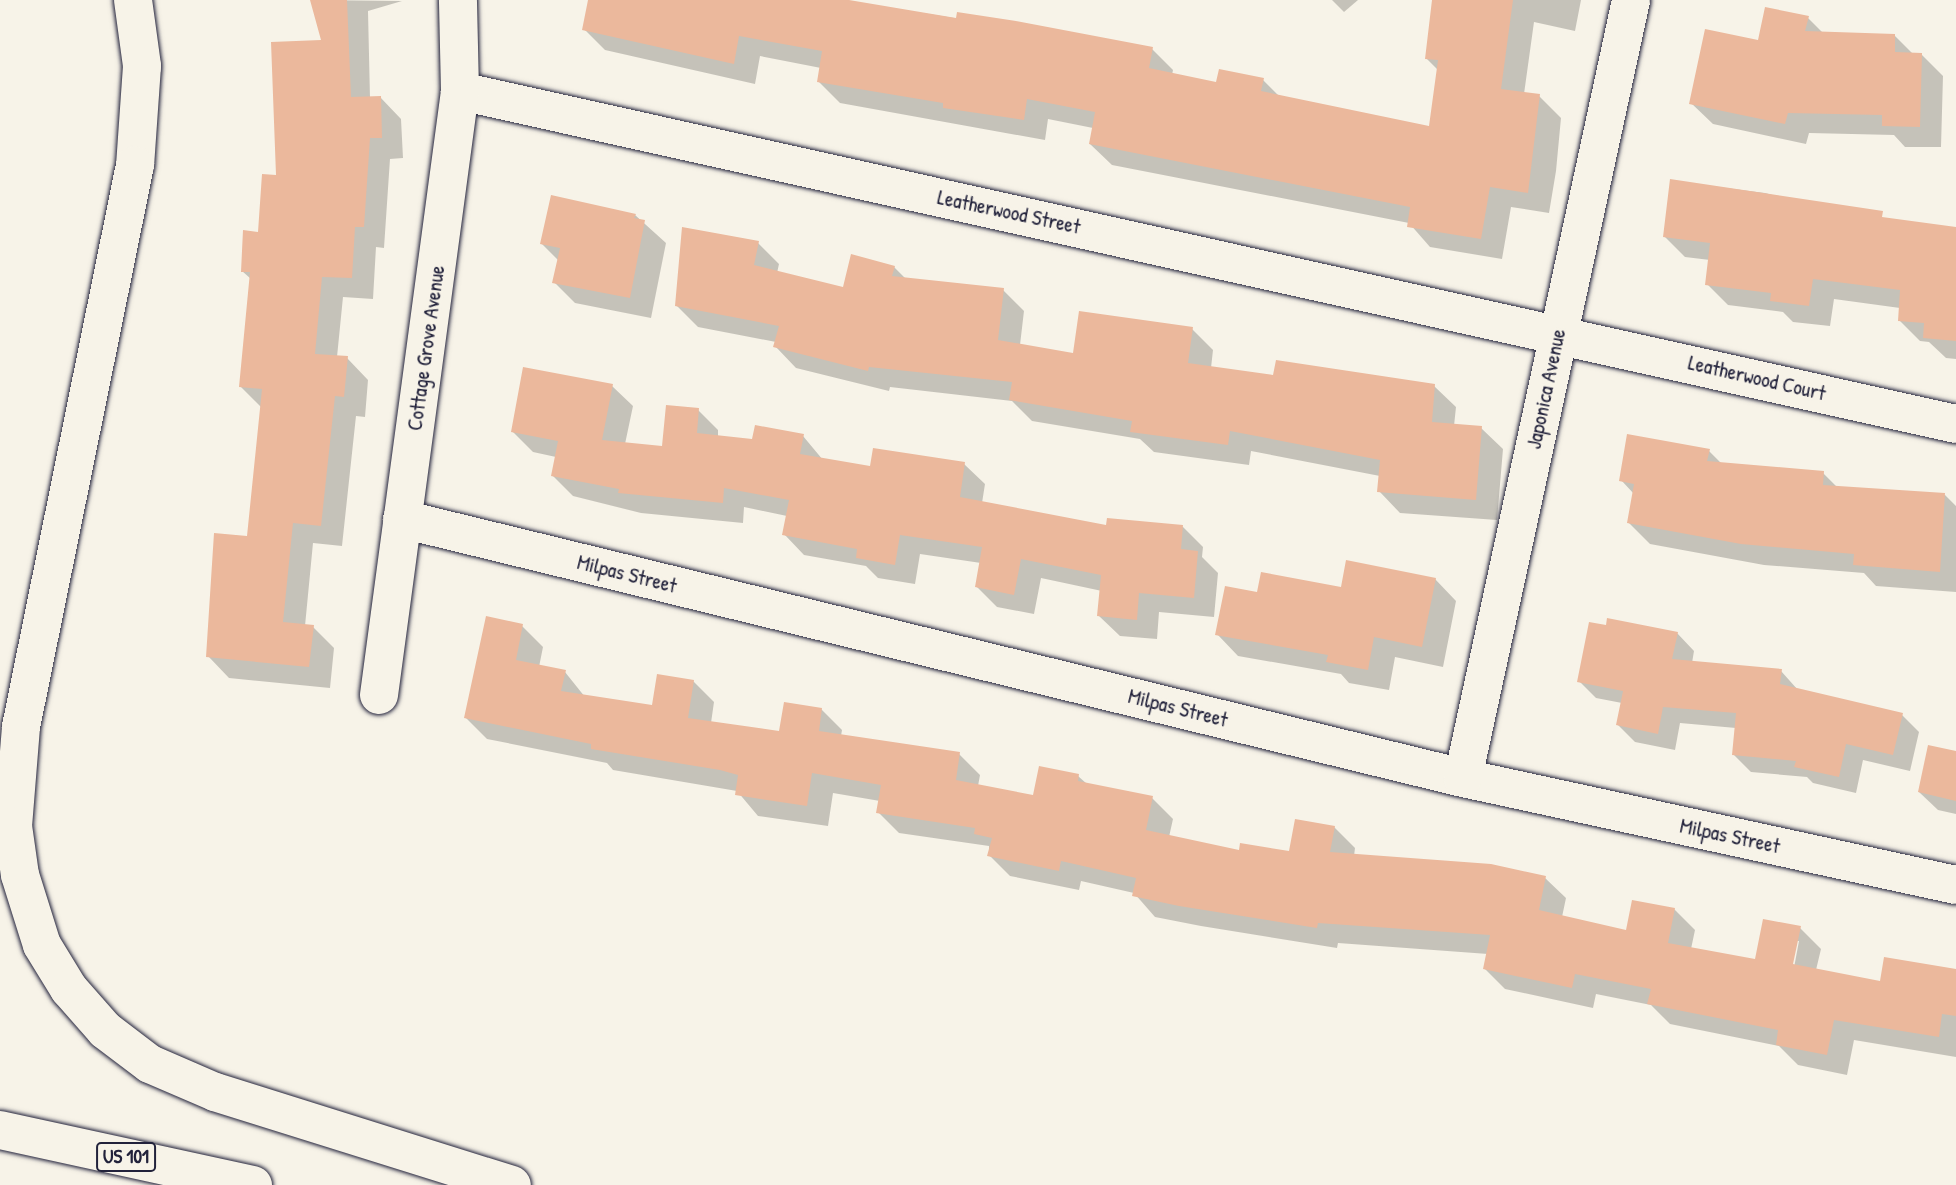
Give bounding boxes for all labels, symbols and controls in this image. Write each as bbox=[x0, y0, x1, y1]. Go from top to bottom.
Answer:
street label: Leatherwood Street bbox=[935, 185, 1083, 239]
street label: Cottage Grove Avenue bbox=[402, 264, 450, 432]
street label: Japonica Avenue bbox=[1521, 327, 1571, 451]
street label: Leatherwood Court bbox=[1686, 350, 1828, 406]
street label: Milpas Street bbox=[575, 549, 679, 599]
street label: Milpas Street bbox=[1126, 683, 1230, 733]
street label: Milpas Street bbox=[1678, 813, 1782, 859]
road number: US 101 bbox=[94, 1142, 158, 1172]

